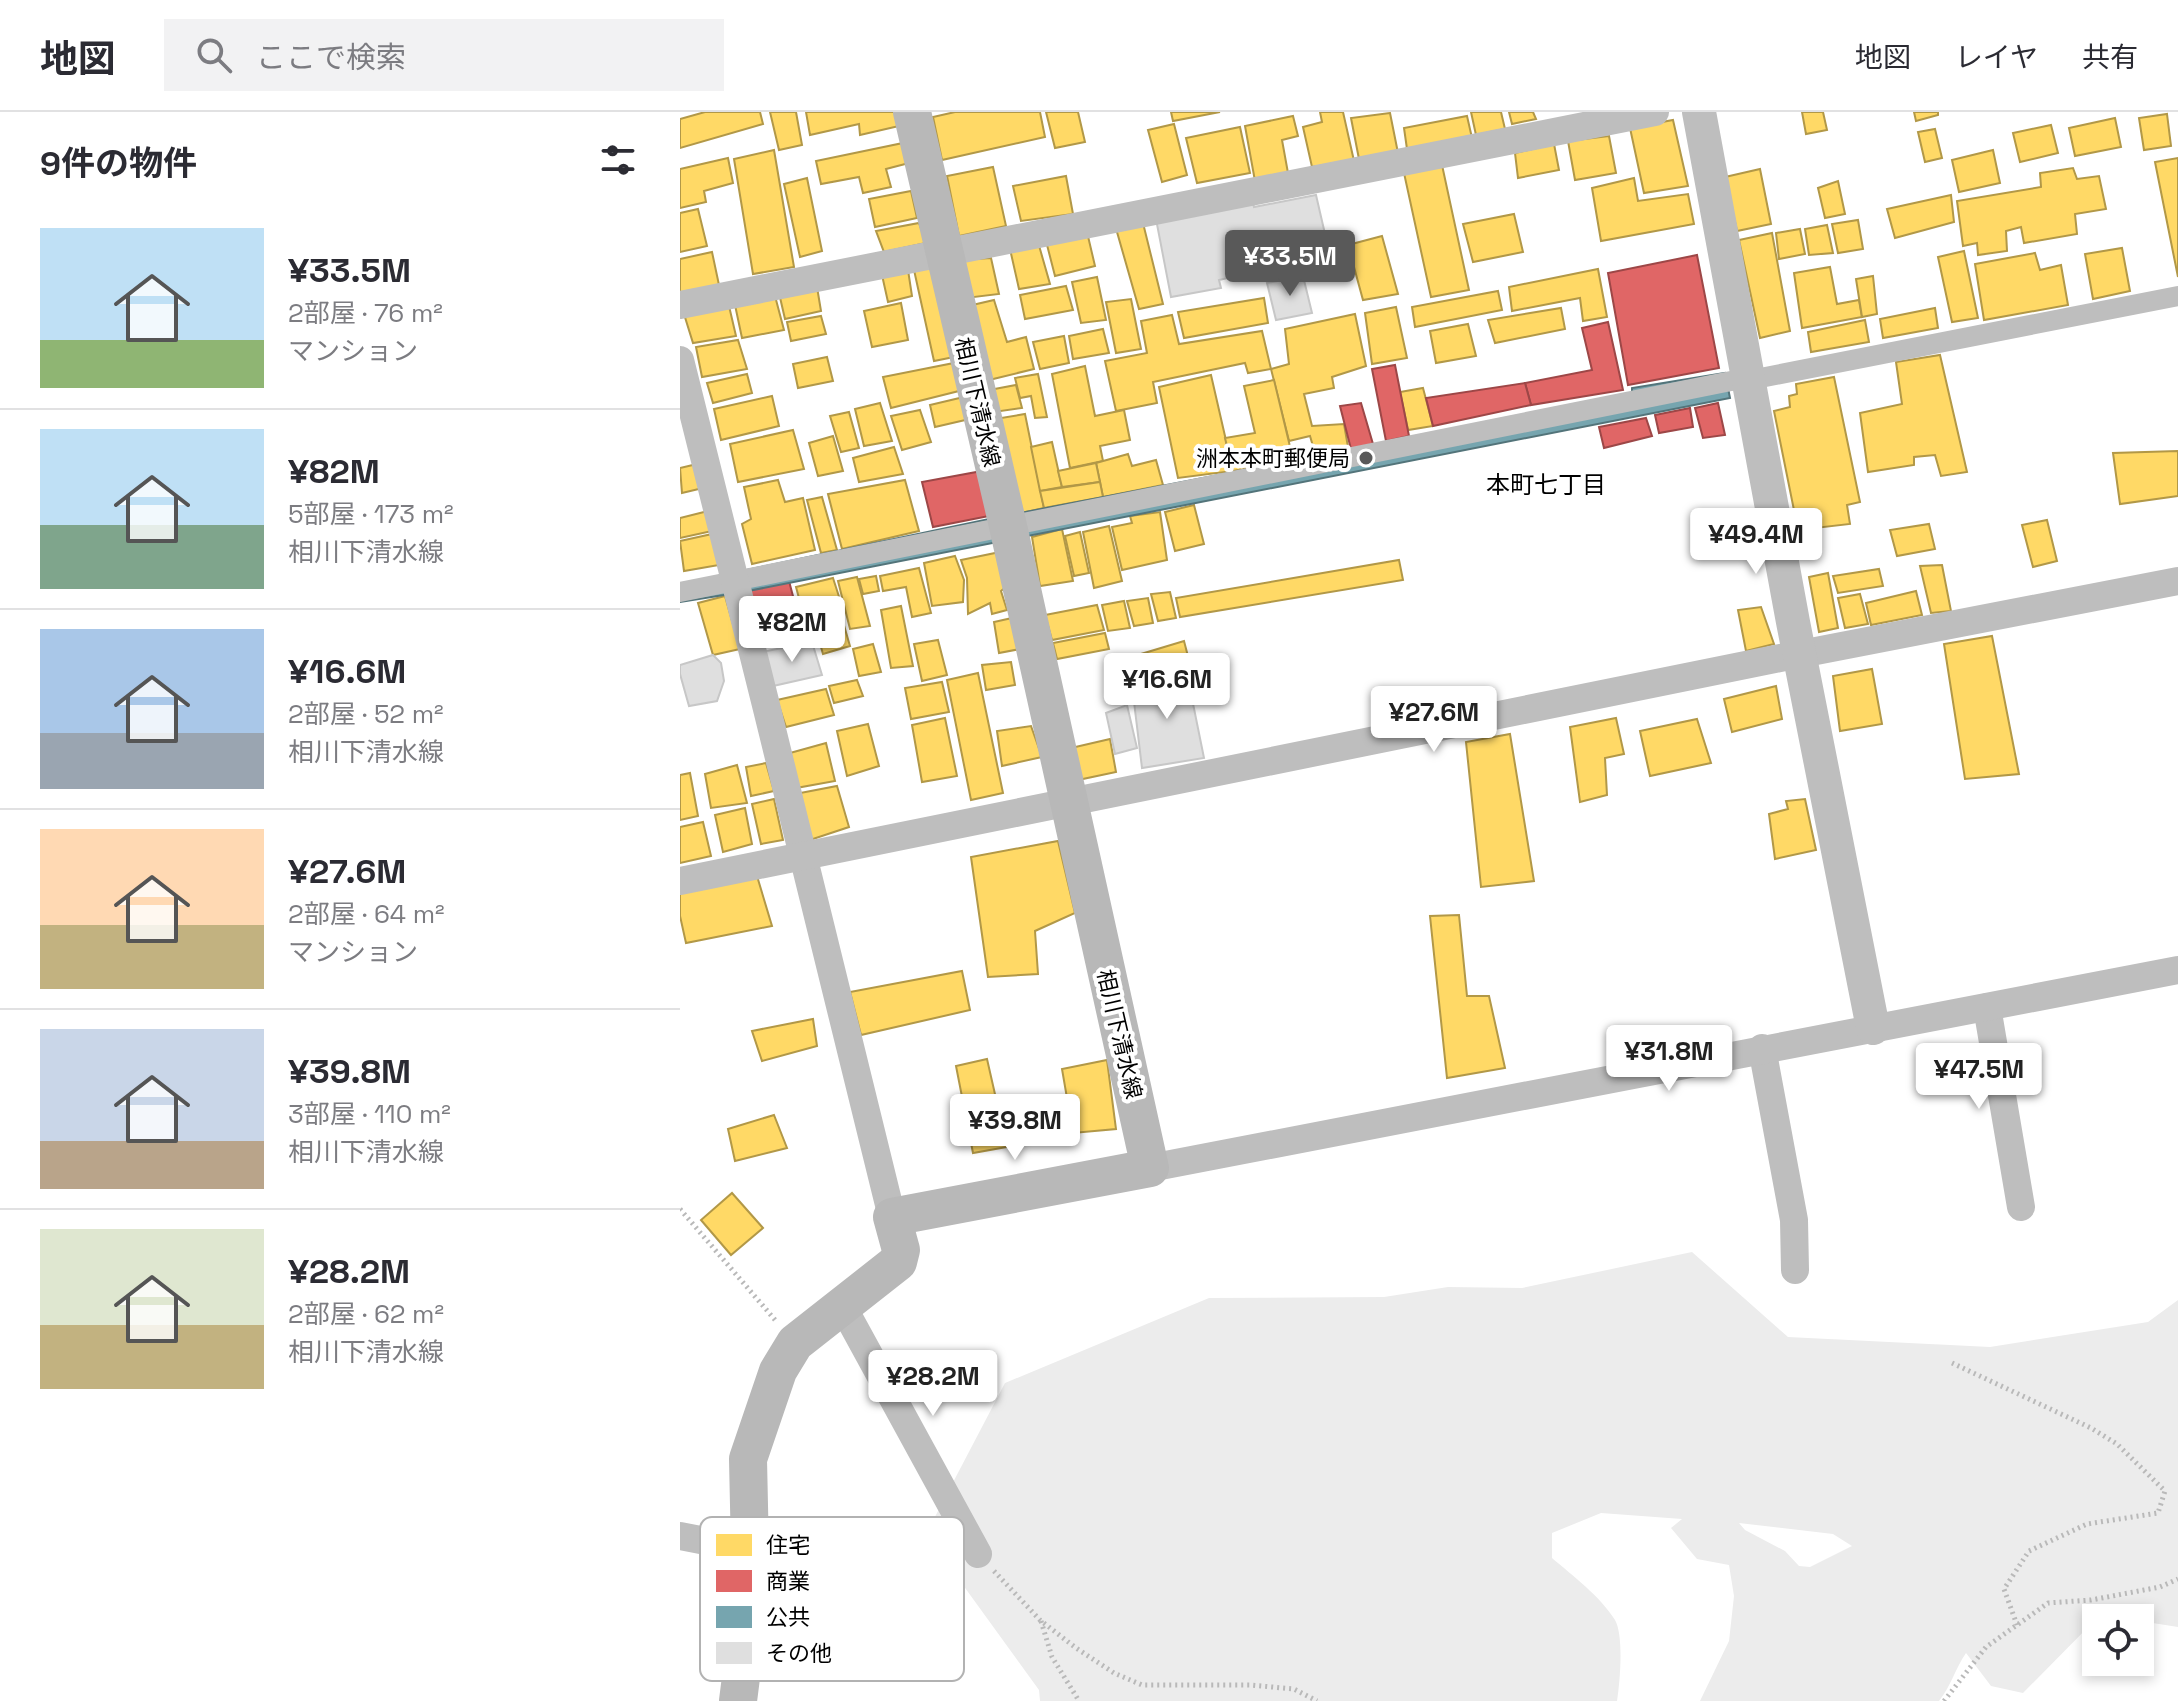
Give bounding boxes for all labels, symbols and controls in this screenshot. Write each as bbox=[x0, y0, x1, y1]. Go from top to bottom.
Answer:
search box bbox=[164, 19, 724, 91]
icon: search bbox=[192, 33, 236, 77]
text: 地図 bbox=[40, 35, 116, 83]
text: ここで検索 bbox=[256, 38, 406, 77]
text: 地図 bbox=[1855, 39, 1911, 75]
text: レイヤ bbox=[1955, 39, 2038, 75]
text: 共有 bbox=[2082, 39, 2138, 75]
icon: filters bbox=[596, 138, 640, 182]
text: 9件の物件 bbox=[40, 142, 197, 185]
pin: ¥33.5M bbox=[1225, 230, 1355, 298]
text: ¥33.5M bbox=[1243, 239, 1337, 273]
text: ¥33.5M bbox=[288, 249, 411, 292]
icon: home bbox=[104, 260, 200, 356]
text: 2部屋 · 76 m² bbox=[288, 296, 443, 330]
text: マンション bbox=[288, 334, 418, 368]
street label: 相川下清水線 bbox=[950, 335, 1006, 469]
place label: 洲本本町郵便局 bbox=[1196, 444, 1350, 472]
marker: 洲本本町郵便局 bbox=[1357, 449, 1375, 467]
text: ¥82M bbox=[288, 450, 380, 493]
icon: home bbox=[104, 461, 200, 557]
district label: 本町七丁目 bbox=[1486, 469, 1606, 500]
text: 5部屋 · 173 m² bbox=[288, 497, 454, 531]
pin: ¥49.4M bbox=[1691, 508, 1821, 576]
text: ¥49.4M bbox=[1708, 517, 1804, 551]
text: 相川下清水線 bbox=[288, 535, 444, 569]
pin: ¥82M bbox=[745, 596, 839, 664]
text: ¥82M bbox=[757, 605, 827, 639]
text: ¥16.6M bbox=[288, 650, 406, 693]
pin: ¥16.6M bbox=[1102, 653, 1232, 721]
icon: home bbox=[104, 661, 200, 757]
text: ¥16.6M bbox=[1122, 662, 1212, 696]
pin: ¥27.6M bbox=[1369, 686, 1499, 754]
text: ¥27.6M bbox=[1389, 695, 1479, 729]
text: 2部屋 · 52 m² bbox=[288, 697, 444, 731]
text: 相川下清水線 bbox=[288, 735, 444, 769]
text: ¥27.6M bbox=[288, 850, 406, 893]
icon: home bbox=[104, 861, 200, 957]
text: 2部屋 · 64 m² bbox=[288, 897, 445, 931]
text: マンション bbox=[288, 935, 418, 969]
street label: 相川下清水線 bbox=[1092, 967, 1148, 1101]
pin: ¥31.8M bbox=[1604, 1025, 1734, 1093]
text: ¥31.8M bbox=[1624, 1034, 1714, 1068]
pin: ¥47.5M bbox=[1914, 1043, 2044, 1111]
text: ¥39.8M bbox=[288, 1050, 411, 1093]
text: ¥47.5M bbox=[1934, 1052, 2024, 1086]
icon: home bbox=[104, 1061, 200, 1157]
pin: ¥39.8M bbox=[950, 1094, 1080, 1162]
text: 3部屋 · 110 m² bbox=[288, 1097, 451, 1131]
text: ¥39.8M bbox=[968, 1103, 1062, 1137]
text: 相川下清水線 bbox=[288, 1135, 444, 1169]
text: ¥28.2M bbox=[288, 1250, 410, 1293]
icon: home bbox=[104, 1261, 200, 1357]
text: 2部屋 · 62 m² bbox=[288, 1297, 444, 1331]
text: 相川下清水線 bbox=[288, 1335, 444, 1369]
pin: ¥28.2M bbox=[868, 1350, 998, 1418]
text: ¥28.2M bbox=[886, 1359, 980, 1393]
legend bbox=[700, 1517, 964, 1681]
text: 住宅 bbox=[766, 1531, 810, 1559]
text: 商業 bbox=[766, 1567, 810, 1595]
text: 公共 bbox=[766, 1603, 810, 1631]
map controls bbox=[2082, 1604, 2154, 1676]
button: locate bbox=[2082, 1604, 2154, 1676]
text: その他 bbox=[766, 1639, 832, 1667]

